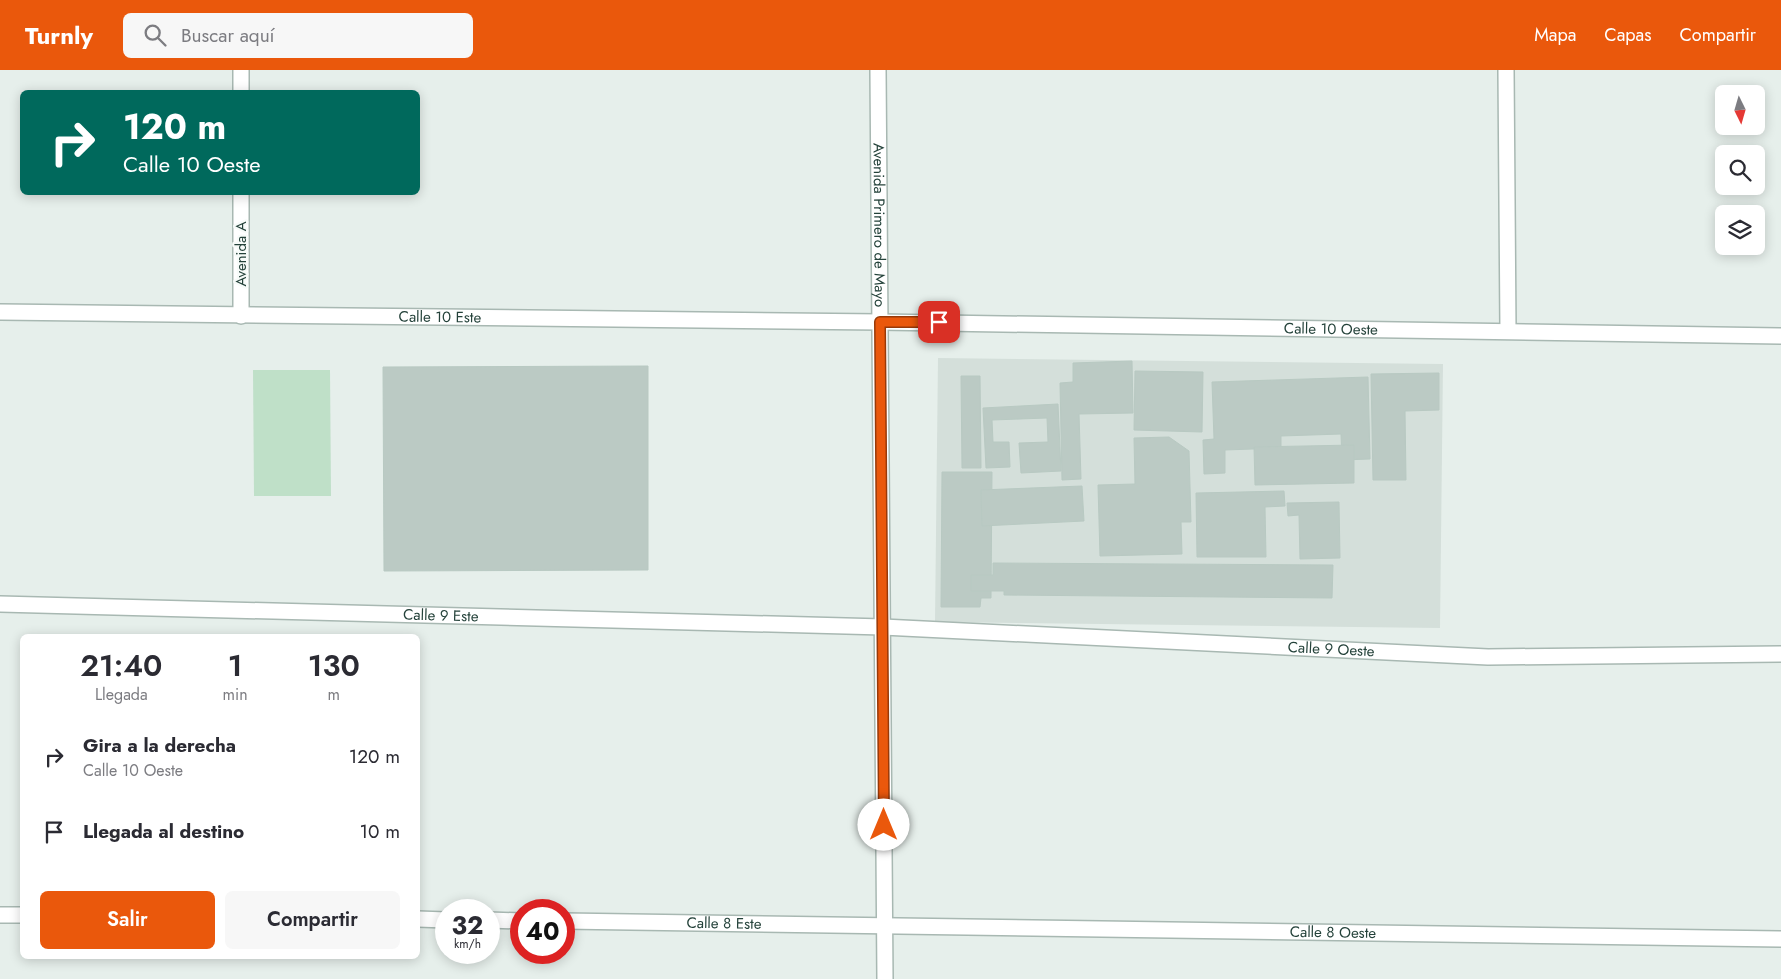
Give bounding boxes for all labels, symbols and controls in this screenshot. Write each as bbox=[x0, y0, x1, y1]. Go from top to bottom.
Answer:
search box bbox=[123, 13, 473, 58]
text: Turnly bbox=[25, 18, 93, 53]
icon: search bbox=[141, 21, 169, 49]
text: Buscar aquí bbox=[181, 22, 275, 49]
text: Mapa bbox=[1534, 22, 1576, 48]
text: Capas bbox=[1604, 22, 1652, 48]
text: Compartir bbox=[1680, 22, 1756, 48]
north arrow bbox=[1715, 85, 1765, 135]
map controls bbox=[1715, 85, 1765, 255]
text: 120 m bbox=[123, 102, 226, 152]
icon: right bbox=[40, 110, 105, 175]
street label: Avenida Primero de Mayo bbox=[868, 143, 891, 307]
button: search bbox=[1715, 145, 1765, 195]
text: Calle 10 Oeste bbox=[123, 148, 261, 180]
button: layers bbox=[1715, 205, 1765, 255]
street label: Avenida A bbox=[230, 221, 252, 287]
pin bbox=[918, 301, 960, 343]
street label: Calle 10 Este bbox=[399, 306, 482, 328]
icon: arrive bbox=[925, 308, 953, 336]
street label: Calle 10 Oeste bbox=[1284, 317, 1378, 341]
street label: Calle 9 Este bbox=[403, 604, 479, 627]
street label: Calle 9 Oeste bbox=[1287, 636, 1375, 662]
text: 21:40 bbox=[80, 644, 162, 687]
text: 1 bbox=[228, 644, 243, 687]
text: 130 bbox=[308, 644, 360, 687]
text: Llegada bbox=[95, 683, 148, 706]
text: min bbox=[223, 683, 248, 706]
text: m bbox=[328, 683, 340, 706]
text: Gira a la derecha bbox=[83, 732, 236, 759]
icon: right bbox=[40, 743, 68, 771]
text: 120 m bbox=[349, 743, 400, 770]
text: Calle 10 Oeste bbox=[83, 759, 183, 782]
position arrow bbox=[857, 798, 909, 850]
icon: arrive bbox=[40, 818, 68, 846]
text: Llegada al destino bbox=[83, 818, 244, 845]
text: 10 m bbox=[360, 818, 400, 845]
button: Salir bbox=[40, 891, 215, 949]
button: Compartir bbox=[225, 891, 400, 949]
speed limit sign: 40 bbox=[510, 899, 575, 964]
text: 32 bbox=[452, 907, 483, 943]
street label: Calle 8 Este bbox=[686, 912, 762, 935]
street label: Calle 8 Oeste bbox=[1290, 921, 1377, 944]
text: km/h bbox=[454, 935, 481, 953]

